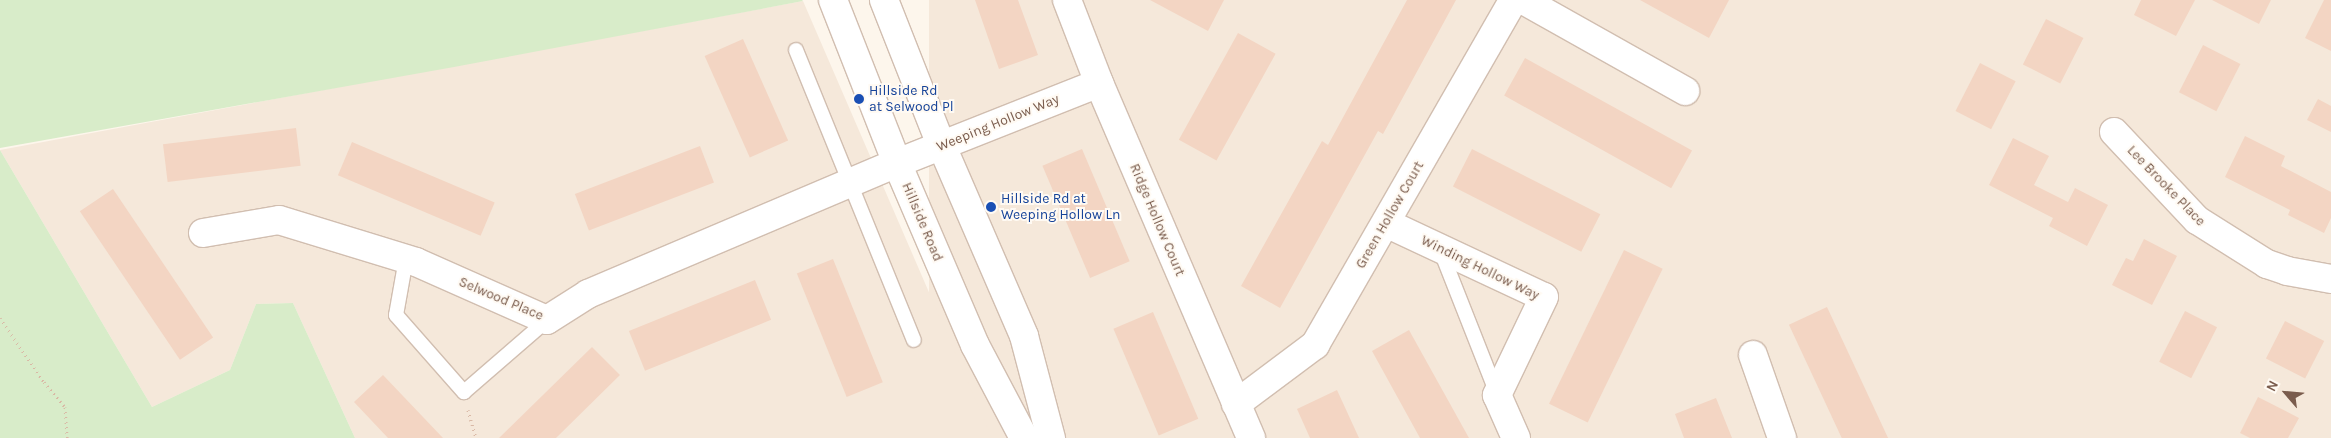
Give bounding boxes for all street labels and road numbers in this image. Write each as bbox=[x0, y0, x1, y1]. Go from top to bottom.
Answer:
street label: Weeping Hollow Way bbox=[934, 91, 1062, 155]
street label: Lee Brooke Place bbox=[2123, 142, 2209, 230]
street label: Green Hollow Court bbox=[1352, 158, 1428, 272]
street label: Ridge Hollow Court bbox=[1126, 161, 1188, 279]
street label: Hillside Road bbox=[898, 180, 946, 264]
street label: Winding Hollow Way bbox=[1418, 232, 1542, 304]
street label: Selwood Place bbox=[456, 274, 546, 324]

